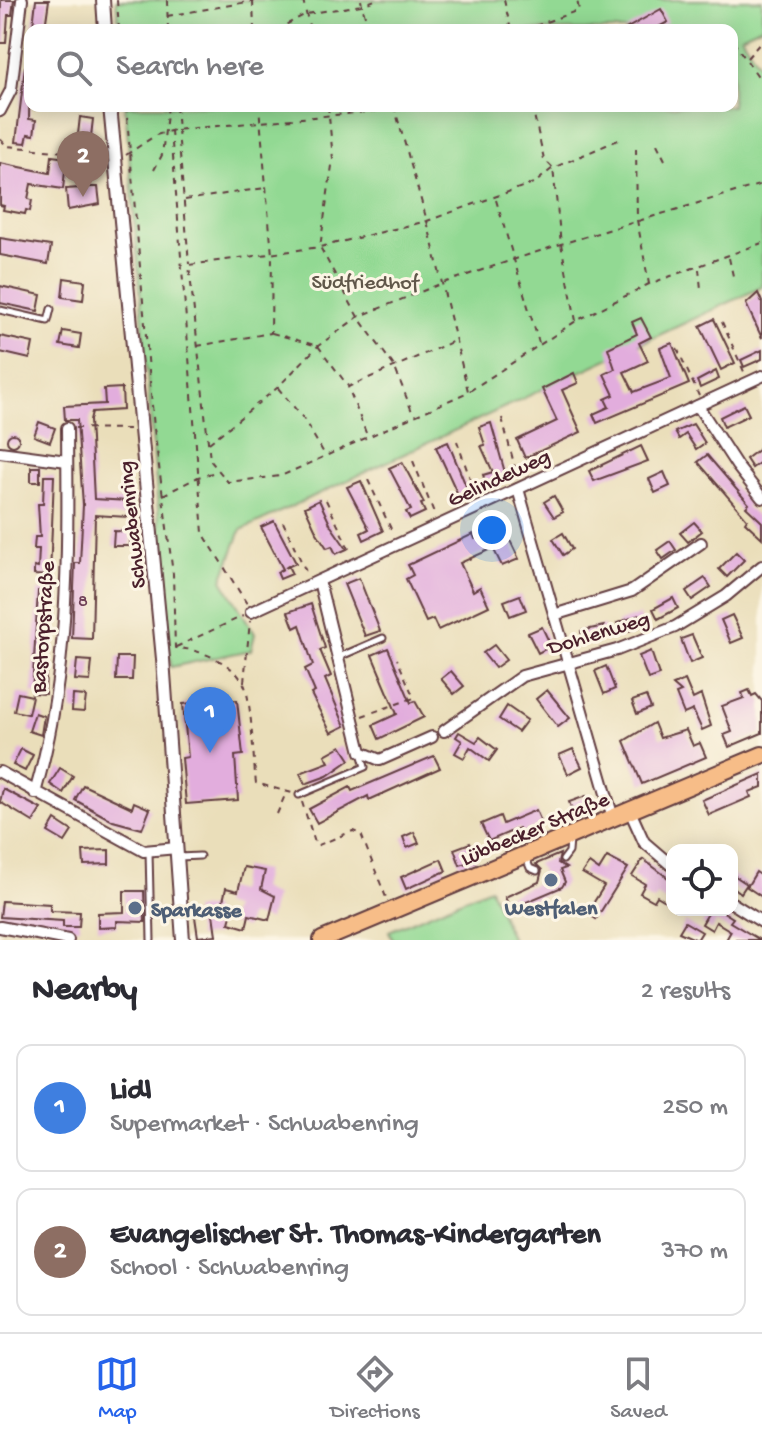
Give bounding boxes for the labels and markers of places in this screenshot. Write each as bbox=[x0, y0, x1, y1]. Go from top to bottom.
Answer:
pin: 2 bbox=[57, 131, 109, 197]
pin: 1 bbox=[184, 687, 236, 753]
marker: Westfalen bbox=[542, 871, 560, 889]
place label: Westfalen bbox=[504, 897, 598, 923]
marker: Sparkasse bbox=[126, 899, 144, 917]
place label: Sparkasse bbox=[151, 899, 242, 925]

